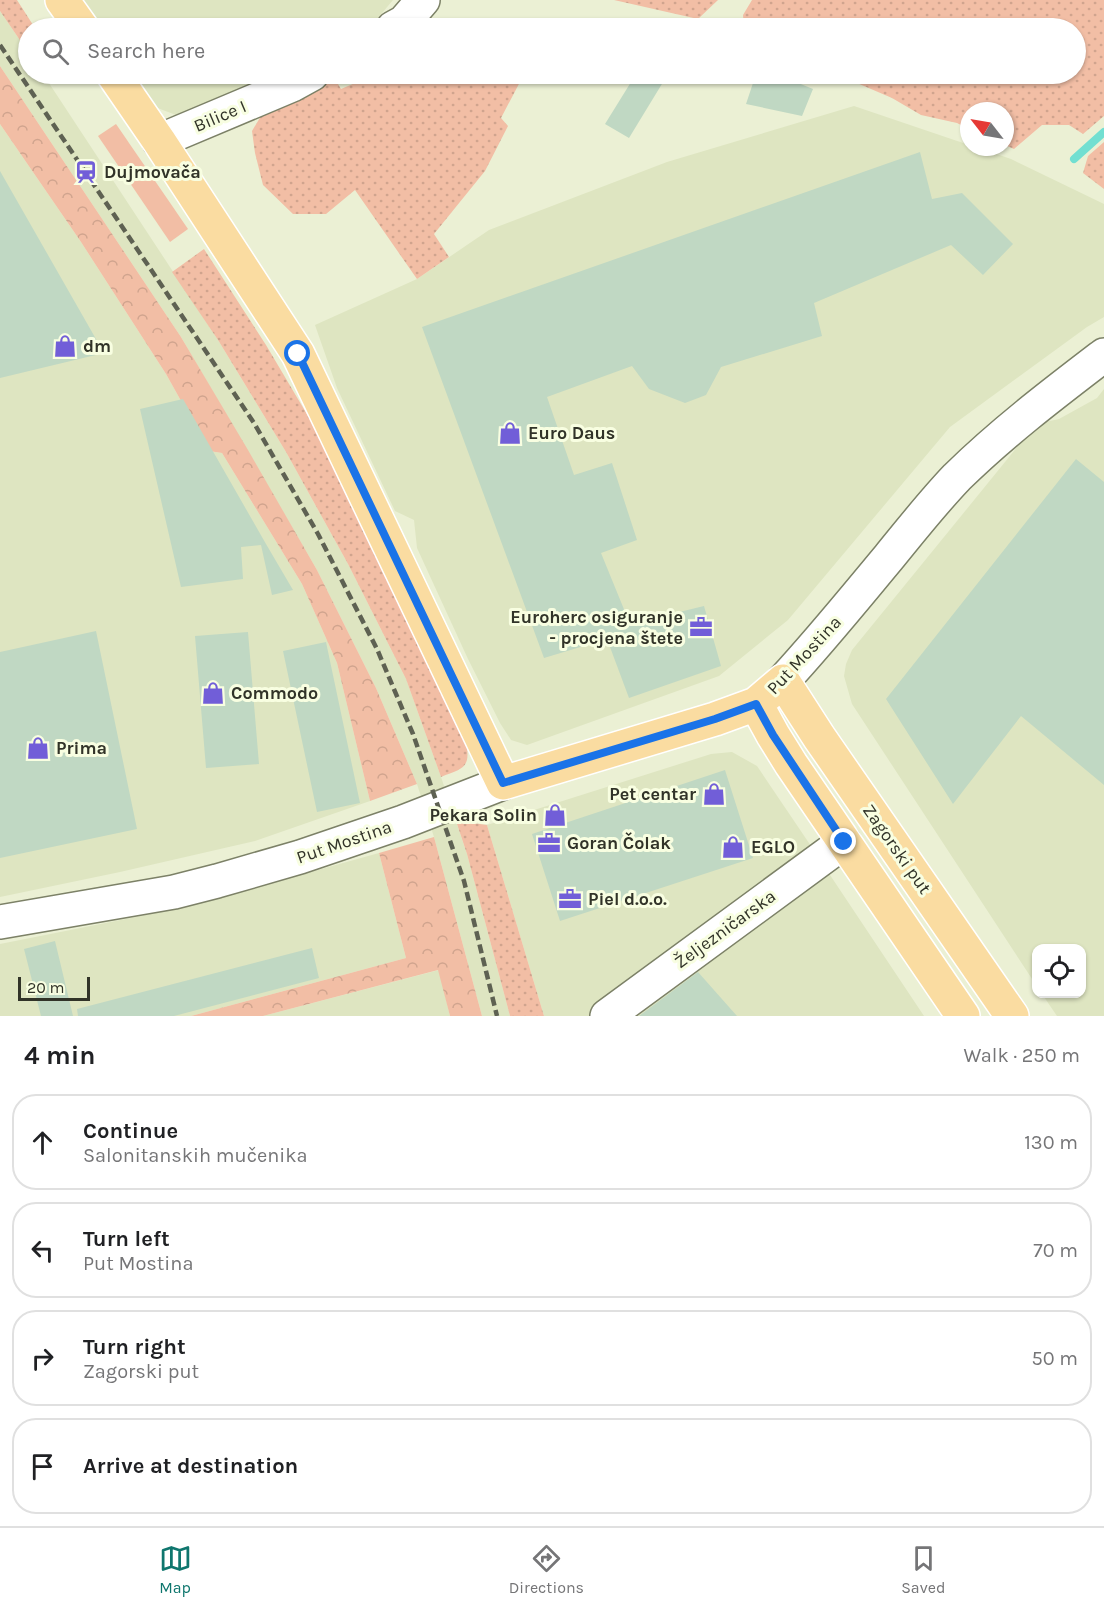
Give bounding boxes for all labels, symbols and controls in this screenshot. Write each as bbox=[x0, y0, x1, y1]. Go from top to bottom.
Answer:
search box bbox=[18, 18, 1086, 84]
icon: search bbox=[39, 35, 72, 68]
text: Search here bbox=[87, 38, 205, 64]
street label: Bilice I bbox=[190, 95, 250, 137]
north arrow bbox=[960, 102, 1014, 156]
station icon: Dujmovača bbox=[73, 159, 99, 185]
place label: Dujmovača bbox=[104, 161, 201, 183]
shop icon: dm bbox=[52, 333, 78, 359]
place label: dm bbox=[83, 335, 111, 357]
route start bbox=[284, 340, 310, 366]
shop icon: Euro Daus bbox=[497, 420, 523, 446]
place label: Euro Daus bbox=[528, 422, 615, 444]
place label: Euroherc osiguranje - procjena štete bbox=[510, 606, 683, 649]
street label: Put Mostina bbox=[762, 611, 846, 699]
office icon: Euroherc osiguranje - procjena štete bbox=[688, 614, 714, 640]
shop icon: Commodo bbox=[200, 680, 226, 706]
place label: Commodo bbox=[231, 682, 318, 704]
shop icon: Prima bbox=[25, 735, 51, 761]
place label: Prima bbox=[56, 737, 107, 759]
shop icon: Pet centar bbox=[701, 781, 727, 807]
place label: Pet centar bbox=[609, 783, 696, 805]
street label: Zagorski put bbox=[858, 800, 936, 898]
shop icon: Pekara Solin bbox=[542, 802, 568, 828]
place label: Pekara Solin bbox=[429, 804, 537, 826]
street label: Put Mostina bbox=[293, 815, 395, 869]
route end bbox=[830, 828, 856, 854]
office icon: Goran Čolak bbox=[536, 830, 562, 856]
place label: Goran Čolak bbox=[567, 832, 671, 854]
shop icon: EGLO bbox=[720, 834, 746, 860]
place label: EGLO bbox=[751, 836, 795, 858]
street label: Željezničarska bbox=[670, 885, 780, 973]
office icon: Piel d.o.o. bbox=[557, 886, 583, 912]
place label: Piel d.o.o. bbox=[588, 888, 667, 910]
map controls bbox=[1032, 944, 1086, 998]
button: locate bbox=[1032, 944, 1086, 998]
scale bar bbox=[18, 974, 90, 1001]
text: 20 m bbox=[27, 978, 65, 997]
text: 4 min bbox=[24, 1040, 95, 1071]
text: Walk · 250 m bbox=[964, 1044, 1080, 1067]
text: Continue bbox=[83, 1118, 178, 1144]
icon: ahead bbox=[26, 1126, 59, 1159]
text: 130 m bbox=[1024, 1131, 1078, 1154]
text: Salonitanskih mučenika bbox=[83, 1144, 308, 1167]
text: Turn left bbox=[83, 1226, 170, 1252]
icon: left bbox=[26, 1234, 59, 1267]
text: 70 m bbox=[1033, 1239, 1078, 1262]
text: Put Mostina bbox=[83, 1252, 193, 1275]
text: Turn right bbox=[83, 1334, 186, 1360]
icon: right bbox=[26, 1342, 59, 1375]
text: 50 m bbox=[1031, 1347, 1078, 1370]
text: Zagorski put bbox=[83, 1360, 199, 1383]
icon: arrive bbox=[26, 1450, 59, 1483]
text: Arrive at destination bbox=[83, 1453, 298, 1479]
tab: Map bbox=[159, 1542, 192, 1597]
tab: Directions bbox=[509, 1542, 584, 1597]
tab: Saved bbox=[901, 1542, 945, 1597]

